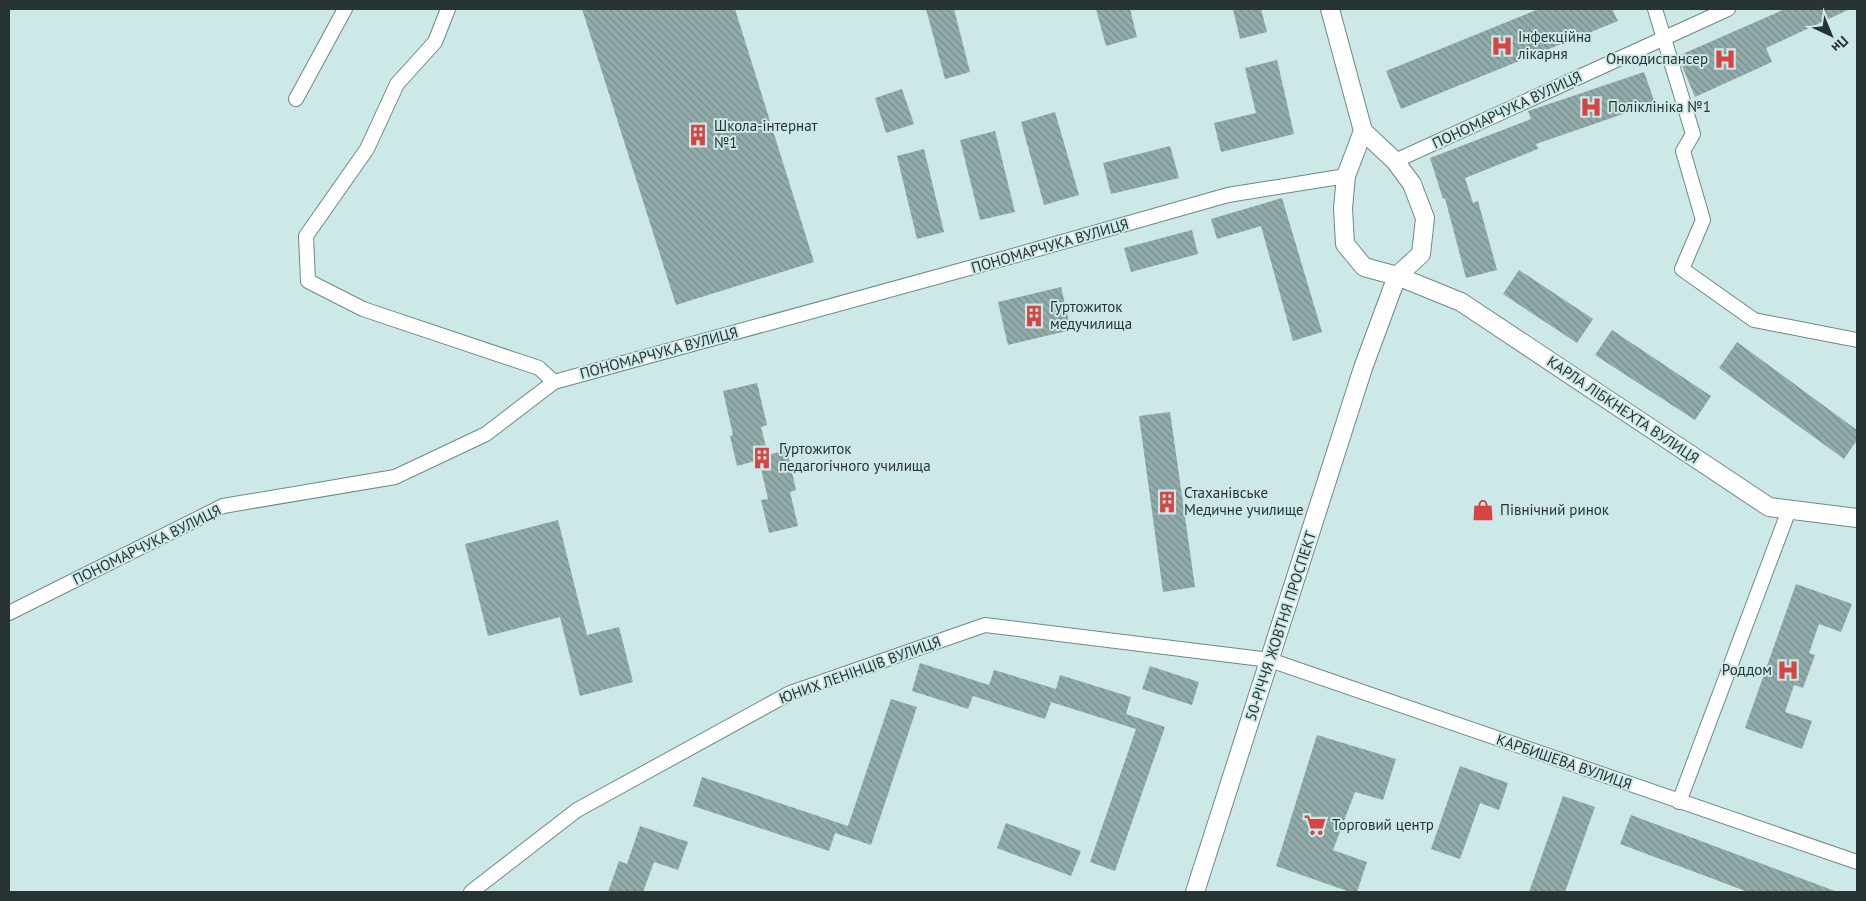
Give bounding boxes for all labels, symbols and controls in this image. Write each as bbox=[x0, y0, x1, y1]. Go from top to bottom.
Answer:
north arrow bbox=[1806, 10, 1856, 60]
place label: Інфекційна лікарня bbox=[1517, 27, 1591, 63]
text: Пн bbox=[1828, 32, 1852, 57]
hospital icon: Інфекційна лікарня bbox=[1489, 33, 1515, 59]
hospital icon: Онкодиспансер bbox=[1712, 46, 1738, 72]
place label: Онкодиспансер bbox=[1606, 49, 1708, 68]
street label: ПОНОМАРЧУКА ВУЛИЦЯ bbox=[1429, 66, 1585, 153]
hospital icon: Поліклініка №1 bbox=[1578, 94, 1604, 120]
place label: Поліклініка №1 bbox=[1608, 97, 1711, 116]
place label: Школа-інтернат №1 bbox=[714, 116, 818, 152]
building icon: Школа-інтернат №1 bbox=[685, 122, 711, 148]
street label: ПОНОМАРЧУКА ВУЛИЦЯ bbox=[969, 214, 1131, 277]
place label: Гуртожиток медучилища bbox=[1050, 297, 1132, 333]
building icon: Гуртожиток медучилища bbox=[1021, 303, 1047, 329]
street label: ПОНОМАРЧУКА ВУЛИЦЯ bbox=[578, 322, 740, 383]
street label: КАРЛА ЛІБКНЕХТА ВУЛИЦЯ bbox=[1544, 352, 1703, 468]
place label: Гуртожиток педагогічного училища bbox=[779, 439, 931, 475]
building icon: Гуртожиток педагогічного училища bbox=[749, 445, 775, 471]
place label: Стаханівське Медичне училище bbox=[1184, 483, 1304, 519]
building icon: Стаханівське Медичне училище bbox=[1154, 489, 1180, 515]
shop icon: Північний ринок bbox=[1470, 497, 1496, 523]
street label: ПОНОМАРЧУКА ВУЛИЦЯ bbox=[69, 500, 224, 589]
place label: Північний ринок bbox=[1500, 500, 1610, 519]
street label: 50-РІЧЧЯ ЖОВТНЯ ПРОСПЕКТ bbox=[1241, 528, 1320, 723]
street label: ЮНИХ ЛЕНІНЦІВ ВУЛИЦЯ bbox=[776, 631, 943, 708]
hospital icon: Роддом bbox=[1775, 657, 1801, 683]
place label: Роддом bbox=[1722, 660, 1772, 679]
street label: КАРБИШЕВА ВУЛИЦЯ bbox=[1494, 729, 1634, 794]
supermarket icon: Торговий центр bbox=[1302, 812, 1328, 838]
place label: Торговий центр bbox=[1332, 815, 1434, 834]

